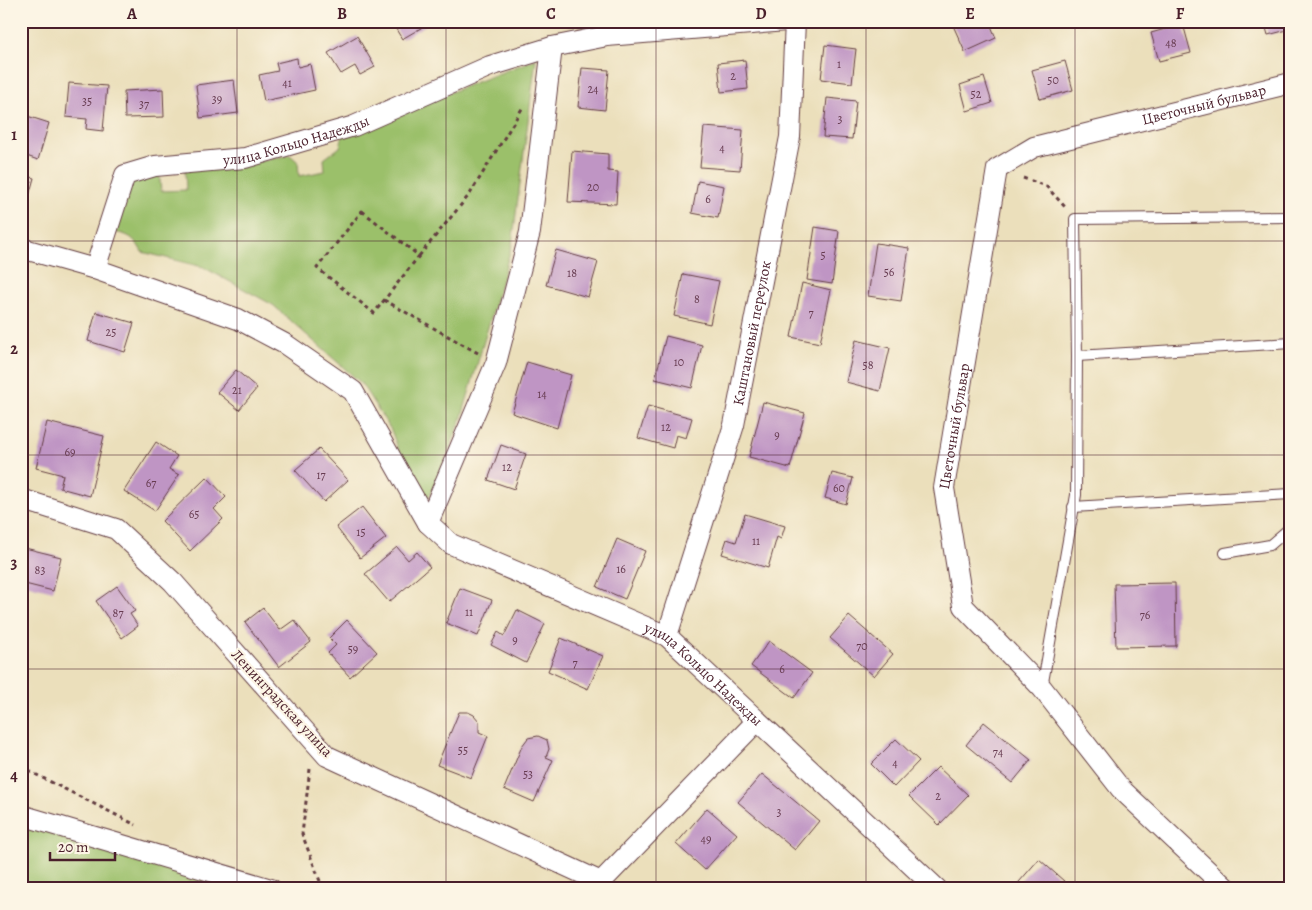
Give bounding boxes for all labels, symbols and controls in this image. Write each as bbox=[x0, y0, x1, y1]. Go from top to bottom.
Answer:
text: A bbox=[126, 3, 138, 25]
text: B bbox=[337, 3, 347, 25]
text: C bbox=[546, 3, 556, 25]
text: D bbox=[755, 3, 767, 25]
text: E bbox=[965, 3, 975, 25]
text: F bbox=[1176, 3, 1185, 25]
house number: 48 bbox=[1165, 35, 1177, 51]
house number: 1 bbox=[837, 56, 841, 72]
house number: 2 bbox=[730, 68, 736, 84]
house number: 50 bbox=[1047, 72, 1059, 88]
house number: 41 bbox=[282, 75, 292, 91]
street label: Цветочный бульвар bbox=[1140, 80, 1268, 130]
house number: 24 bbox=[587, 81, 599, 97]
house number: 52 bbox=[971, 86, 982, 102]
house number: 39 bbox=[212, 91, 222, 107]
house number: 35 bbox=[82, 93, 92, 109]
house number: 37 bbox=[139, 96, 150, 112]
street label: улица Кольцо Надежды bbox=[221, 110, 373, 170]
house number: 3 bbox=[838, 111, 843, 127]
text: 1 bbox=[11, 124, 17, 146]
house number: 4 bbox=[719, 140, 725, 156]
house number: 20 bbox=[587, 179, 599, 195]
house number: 6 bbox=[705, 191, 711, 207]
house number: 5 bbox=[820, 247, 826, 263]
street label: Каштановый переулок bbox=[728, 259, 776, 407]
house number: 56 bbox=[884, 264, 895, 280]
house number: 18 bbox=[567, 265, 577, 281]
house number: 8 bbox=[694, 291, 700, 307]
house number: 7 bbox=[808, 305, 814, 321]
house number: 25 bbox=[106, 324, 116, 340]
text: 2 bbox=[10, 338, 18, 360]
house number: 10 bbox=[674, 354, 684, 370]
house number: 58 bbox=[863, 357, 874, 373]
street label: Цветочный бульвар bbox=[934, 362, 975, 490]
house number: 21 bbox=[232, 382, 242, 398]
house number: 14 bbox=[537, 386, 547, 402]
house number: 12 bbox=[661, 419, 671, 435]
house number: 9 bbox=[774, 427, 780, 443]
house number: 69 bbox=[64, 444, 76, 460]
house number: 12 bbox=[502, 459, 512, 475]
house number: 17 bbox=[316, 467, 327, 483]
house number: 67 bbox=[146, 475, 157, 491]
house number: 60 bbox=[833, 480, 845, 496]
house number: 65 bbox=[189, 506, 199, 522]
house number: 15 bbox=[356, 524, 366, 540]
house number: 11 bbox=[752, 533, 760, 549]
text: 3 bbox=[11, 552, 18, 574]
house number: 16 bbox=[616, 561, 626, 577]
house number: 83 bbox=[35, 562, 45, 578]
house number: 11 bbox=[465, 604, 473, 620]
house number: 87 bbox=[113, 605, 124, 621]
house number: 76 bbox=[1140, 607, 1151, 623]
street label: улица Кольцо Надежды bbox=[640, 617, 767, 731]
house number: 9 bbox=[512, 632, 518, 648]
house number: 70 bbox=[856, 638, 868, 654]
house number: 59 bbox=[348, 641, 358, 657]
street label: Ленинградская улица bbox=[227, 645, 337, 761]
house number: 7 bbox=[572, 655, 578, 671]
house number: 6 bbox=[779, 661, 785, 677]
house number: 55 bbox=[458, 742, 468, 758]
house number: 74 bbox=[993, 744, 1004, 760]
house number: 4 bbox=[892, 755, 898, 771]
text: 4 bbox=[10, 765, 18, 787]
house number: 53 bbox=[523, 766, 533, 782]
house number: 2 bbox=[935, 788, 941, 804]
house number: 3 bbox=[777, 804, 782, 820]
scale bar bbox=[50, 830, 115, 862]
house number: 49 bbox=[701, 831, 711, 847]
text: 20 m bbox=[58, 837, 89, 857]

